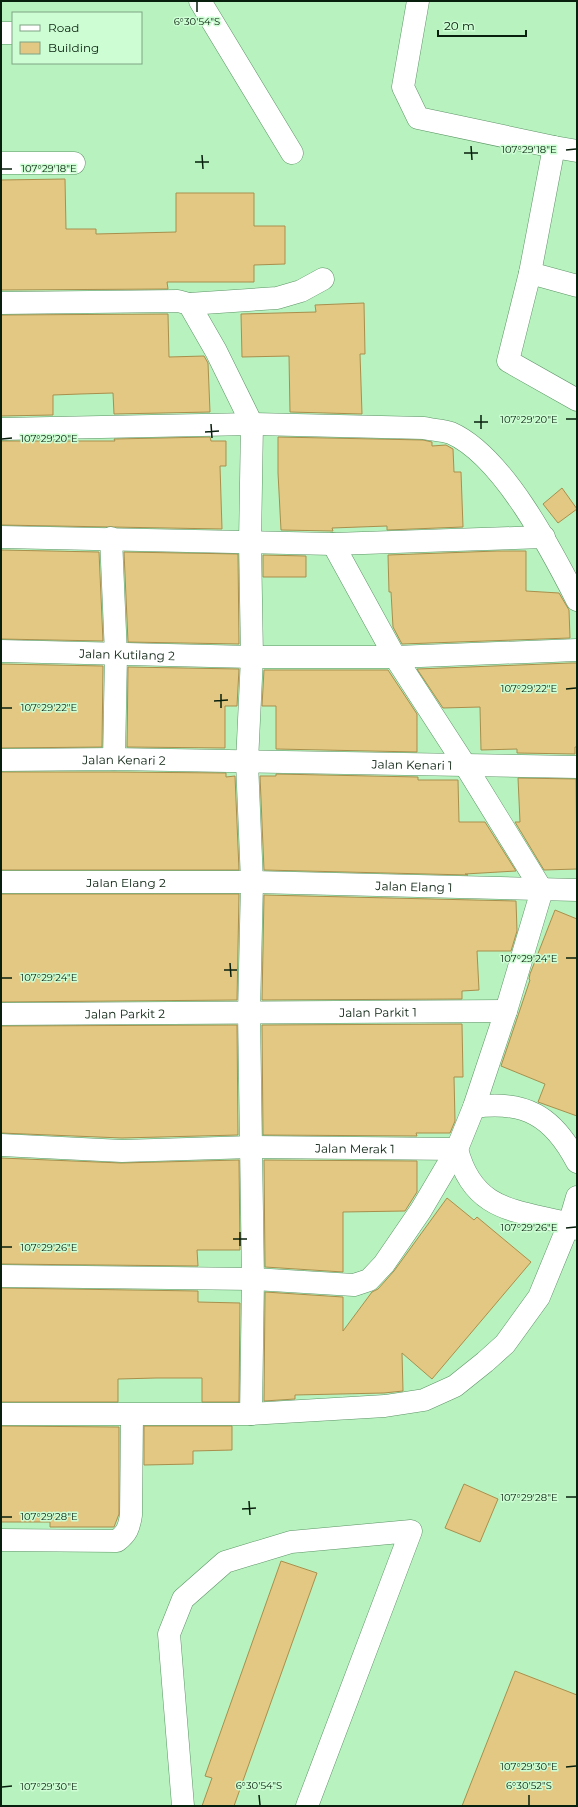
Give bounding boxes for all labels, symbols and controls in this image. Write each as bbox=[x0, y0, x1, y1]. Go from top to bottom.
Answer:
legend bbox=[12, 12, 142, 64]
scale bar bbox=[438, 12, 526, 38]
text: 6°30'54"S bbox=[174, 15, 220, 28]
text: 20 m bbox=[444, 18, 475, 33]
text: Road bbox=[48, 20, 79, 35]
text: Building bbox=[48, 40, 99, 55]
text: 107°29'18"E bbox=[501, 143, 557, 156]
text: 107°29'18"E bbox=[21, 162, 77, 175]
text: 107°29'20"E bbox=[500, 413, 558, 426]
text: 107°29'20"E bbox=[20, 432, 78, 445]
street label: Jalan Kutilang 2 bbox=[78, 645, 175, 663]
text: 107°29'22"E bbox=[501, 682, 558, 695]
text: 107°29'22"E bbox=[21, 701, 78, 714]
street label: Jalan Kenari 2 bbox=[81, 751, 166, 767]
street label: Jalan Kenari 1 bbox=[370, 756, 453, 772]
street label: Jalan Elang 2 bbox=[85, 875, 166, 890]
street label: Jalan Elang 1 bbox=[374, 878, 453, 894]
text: 107°29'24"E bbox=[501, 952, 558, 965]
text: 107°29'24"E bbox=[21, 971, 78, 984]
street label: Jalan Parkit 1 bbox=[338, 1004, 417, 1019]
street label: Jalan Parkit 2 bbox=[84, 1006, 165, 1021]
street label: Jalan Merak 1 bbox=[314, 1140, 395, 1156]
text: 107°29'26"E bbox=[501, 1221, 558, 1234]
text: 107°29'26"E bbox=[21, 1241, 78, 1254]
text: 107°29'28"E bbox=[500, 1491, 558, 1504]
text: 107°29'28"E bbox=[20, 1510, 78, 1523]
text: 107°29'30"E bbox=[500, 1760, 558, 1773]
text: 6°30'54"S bbox=[236, 1779, 282, 1792]
text: 6°30'52"S bbox=[506, 1779, 552, 1792]
text: 107°29'30"E bbox=[20, 1780, 78, 1793]

